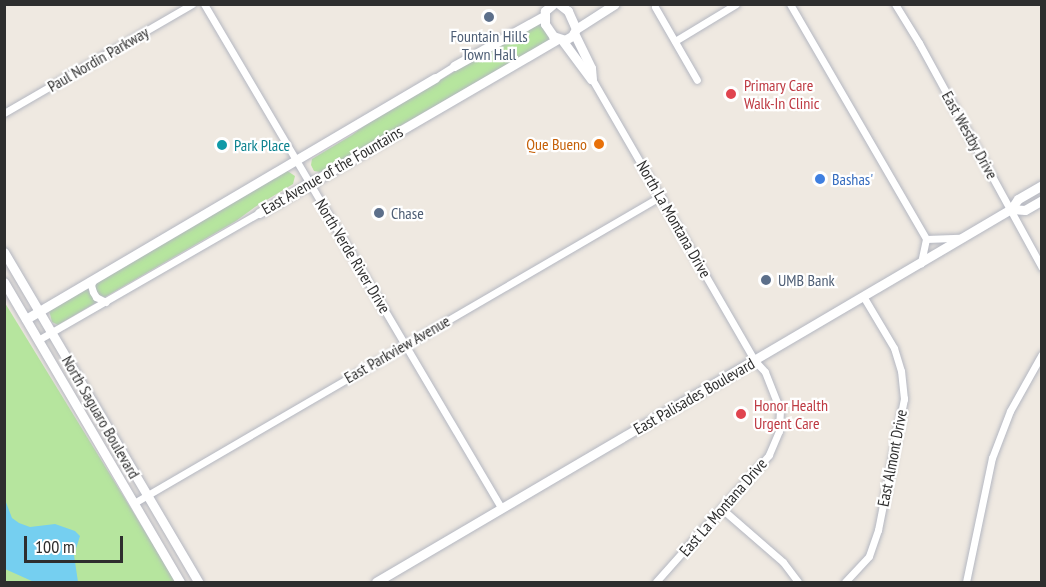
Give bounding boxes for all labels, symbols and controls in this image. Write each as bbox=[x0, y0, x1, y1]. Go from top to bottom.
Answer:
marker: Fountain Hills Town Hall bbox=[482, 10, 496, 24]
street label: Paul Nordin Parkway bbox=[44, 22, 152, 96]
place label: Fountain Hills Town Hall bbox=[450, 26, 528, 64]
place label: Primary Care Walk-In Clinic bbox=[744, 75, 819, 113]
marker: Primary Care Walk-In Clinic bbox=[722, 85, 740, 103]
street label: East Westby Drive bbox=[938, 87, 1002, 183]
street label: East Avenue of the Fountains bbox=[258, 122, 406, 218]
place label: Que Bueno bbox=[526, 134, 587, 154]
place label: Park Place bbox=[234, 135, 291, 155]
marker: Que Bueno bbox=[592, 137, 606, 151]
marker: Park Place bbox=[215, 138, 229, 152]
street label: North La Montana Drive bbox=[633, 157, 715, 281]
place label: Bashas' bbox=[832, 169, 873, 189]
marker: Bashas' bbox=[813, 172, 827, 186]
street label: North Verde River Drive bbox=[311, 195, 395, 317]
place label: Chase bbox=[391, 203, 424, 223]
marker: Chase bbox=[372, 206, 386, 220]
place label: UMB Bank bbox=[778, 270, 835, 290]
marker: UMB Bank bbox=[759, 273, 773, 287]
street label: East Parkview Avenue bbox=[340, 311, 454, 387]
street label: North Saguaro Boulevard bbox=[58, 352, 144, 482]
street label: East Palisades Boulevard bbox=[630, 354, 758, 438]
place label: Honor Health Urgent Care bbox=[754, 395, 828, 433]
marker: Honor Health Urgent Care bbox=[732, 405, 750, 423]
street label: East Almont Drive bbox=[873, 408, 911, 508]
street label: East La Montana Drive bbox=[675, 454, 771, 560]
scale bar bbox=[27, 524, 126, 562]
text: 100 m bbox=[35, 535, 75, 558]

